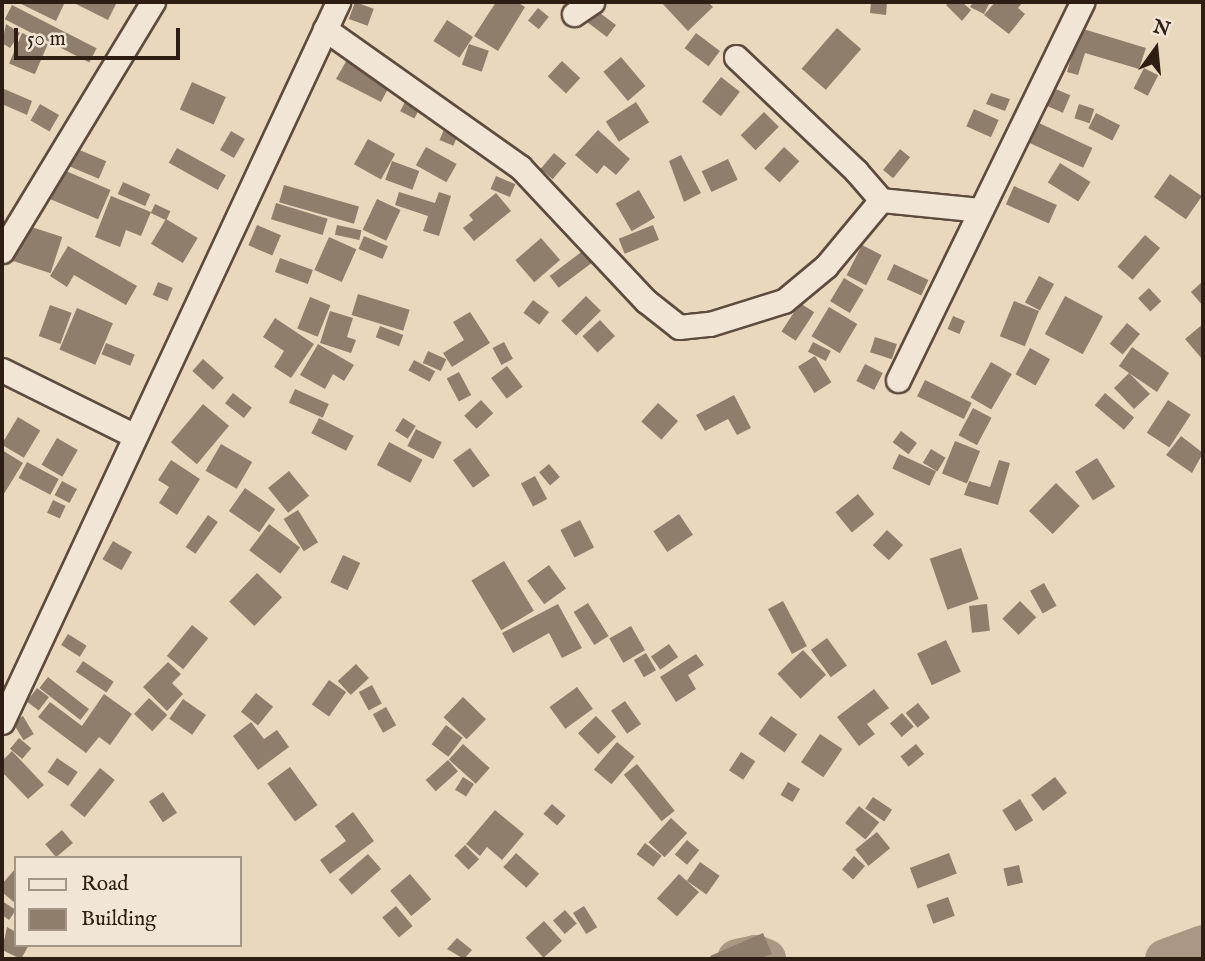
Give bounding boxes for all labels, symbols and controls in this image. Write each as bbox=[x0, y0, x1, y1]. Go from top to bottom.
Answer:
scale bar bbox=[18, 14, 184, 58]
north arrow bbox=[1121, 14, 1191, 84]
text: N bbox=[1150, 15, 1172, 42]
text: 50 m bbox=[27, 26, 66, 53]
legend bbox=[14, 856, 242, 947]
text: Road bbox=[81, 871, 128, 898]
text: Building bbox=[81, 906, 156, 933]

